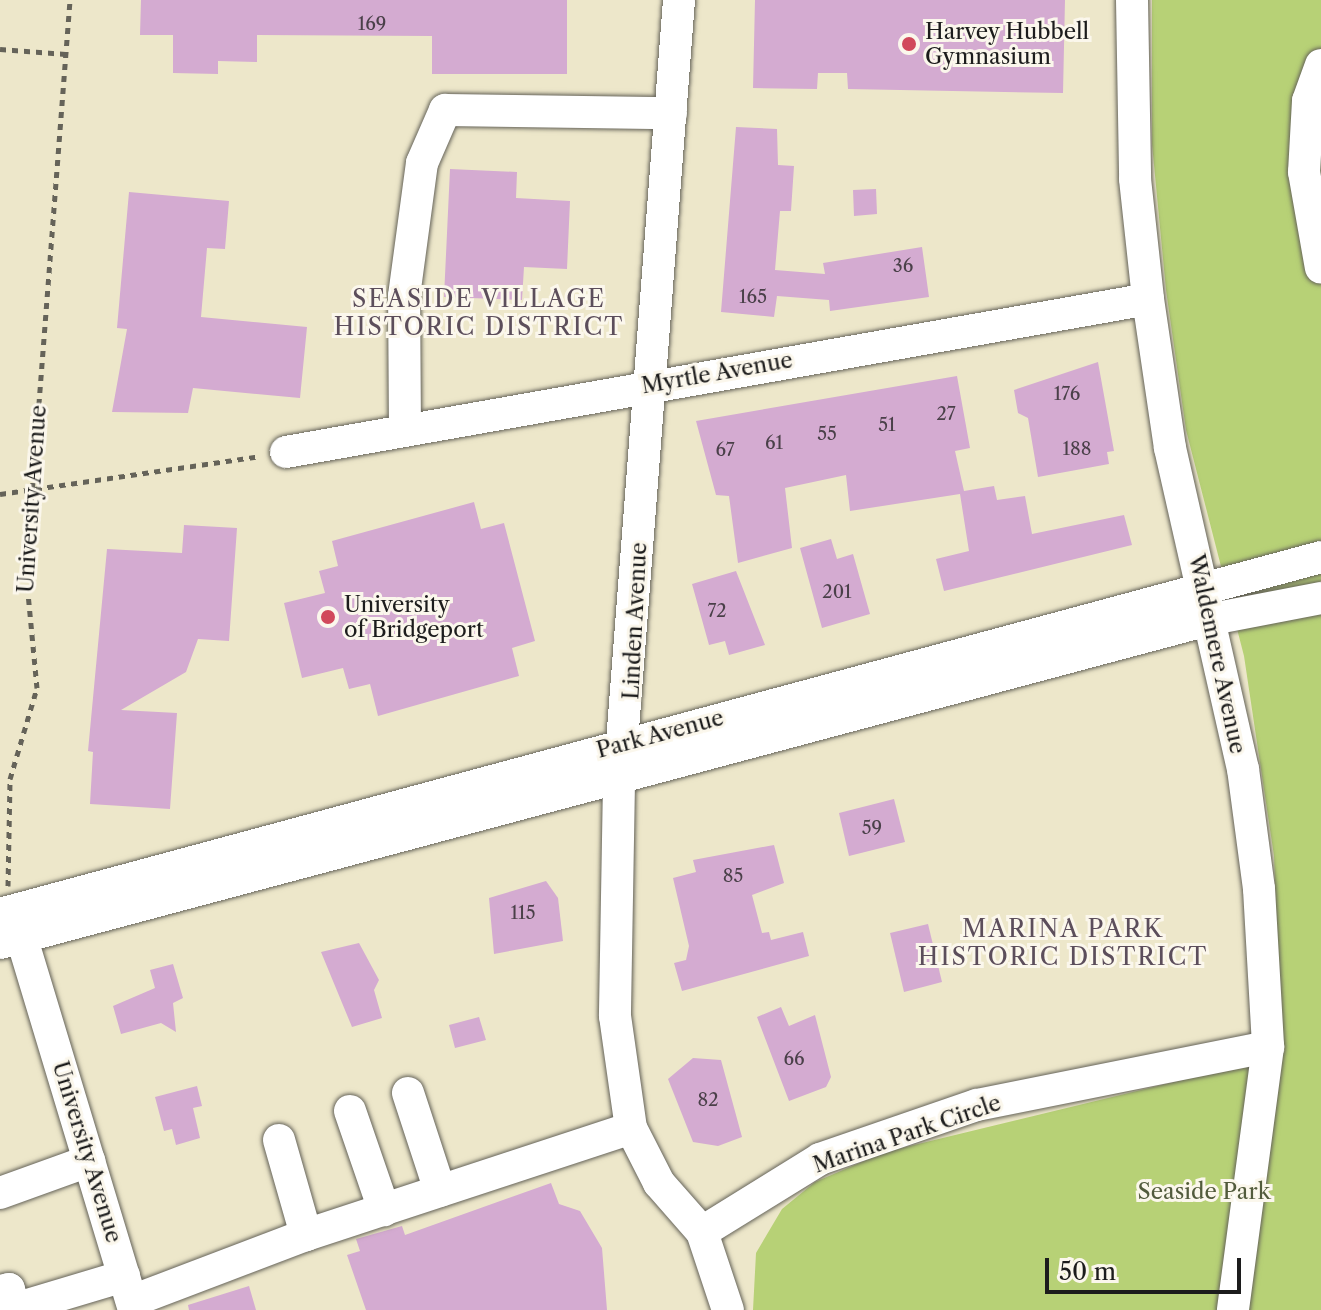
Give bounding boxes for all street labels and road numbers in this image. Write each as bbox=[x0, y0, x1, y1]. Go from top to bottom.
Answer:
street label: Myrtle Avenue bbox=[639, 347, 795, 399]
street label: University Avenue bbox=[12, 403, 52, 595]
street label: Linden Avenue bbox=[618, 541, 652, 701]
street label: Waldemere Avenue bbox=[1183, 551, 1251, 757]
street label: Park Avenue bbox=[593, 704, 727, 764]
street label: University Avenue bbox=[47, 1057, 127, 1247]
street label: Marina Park Circle bbox=[809, 1089, 1005, 1179]

